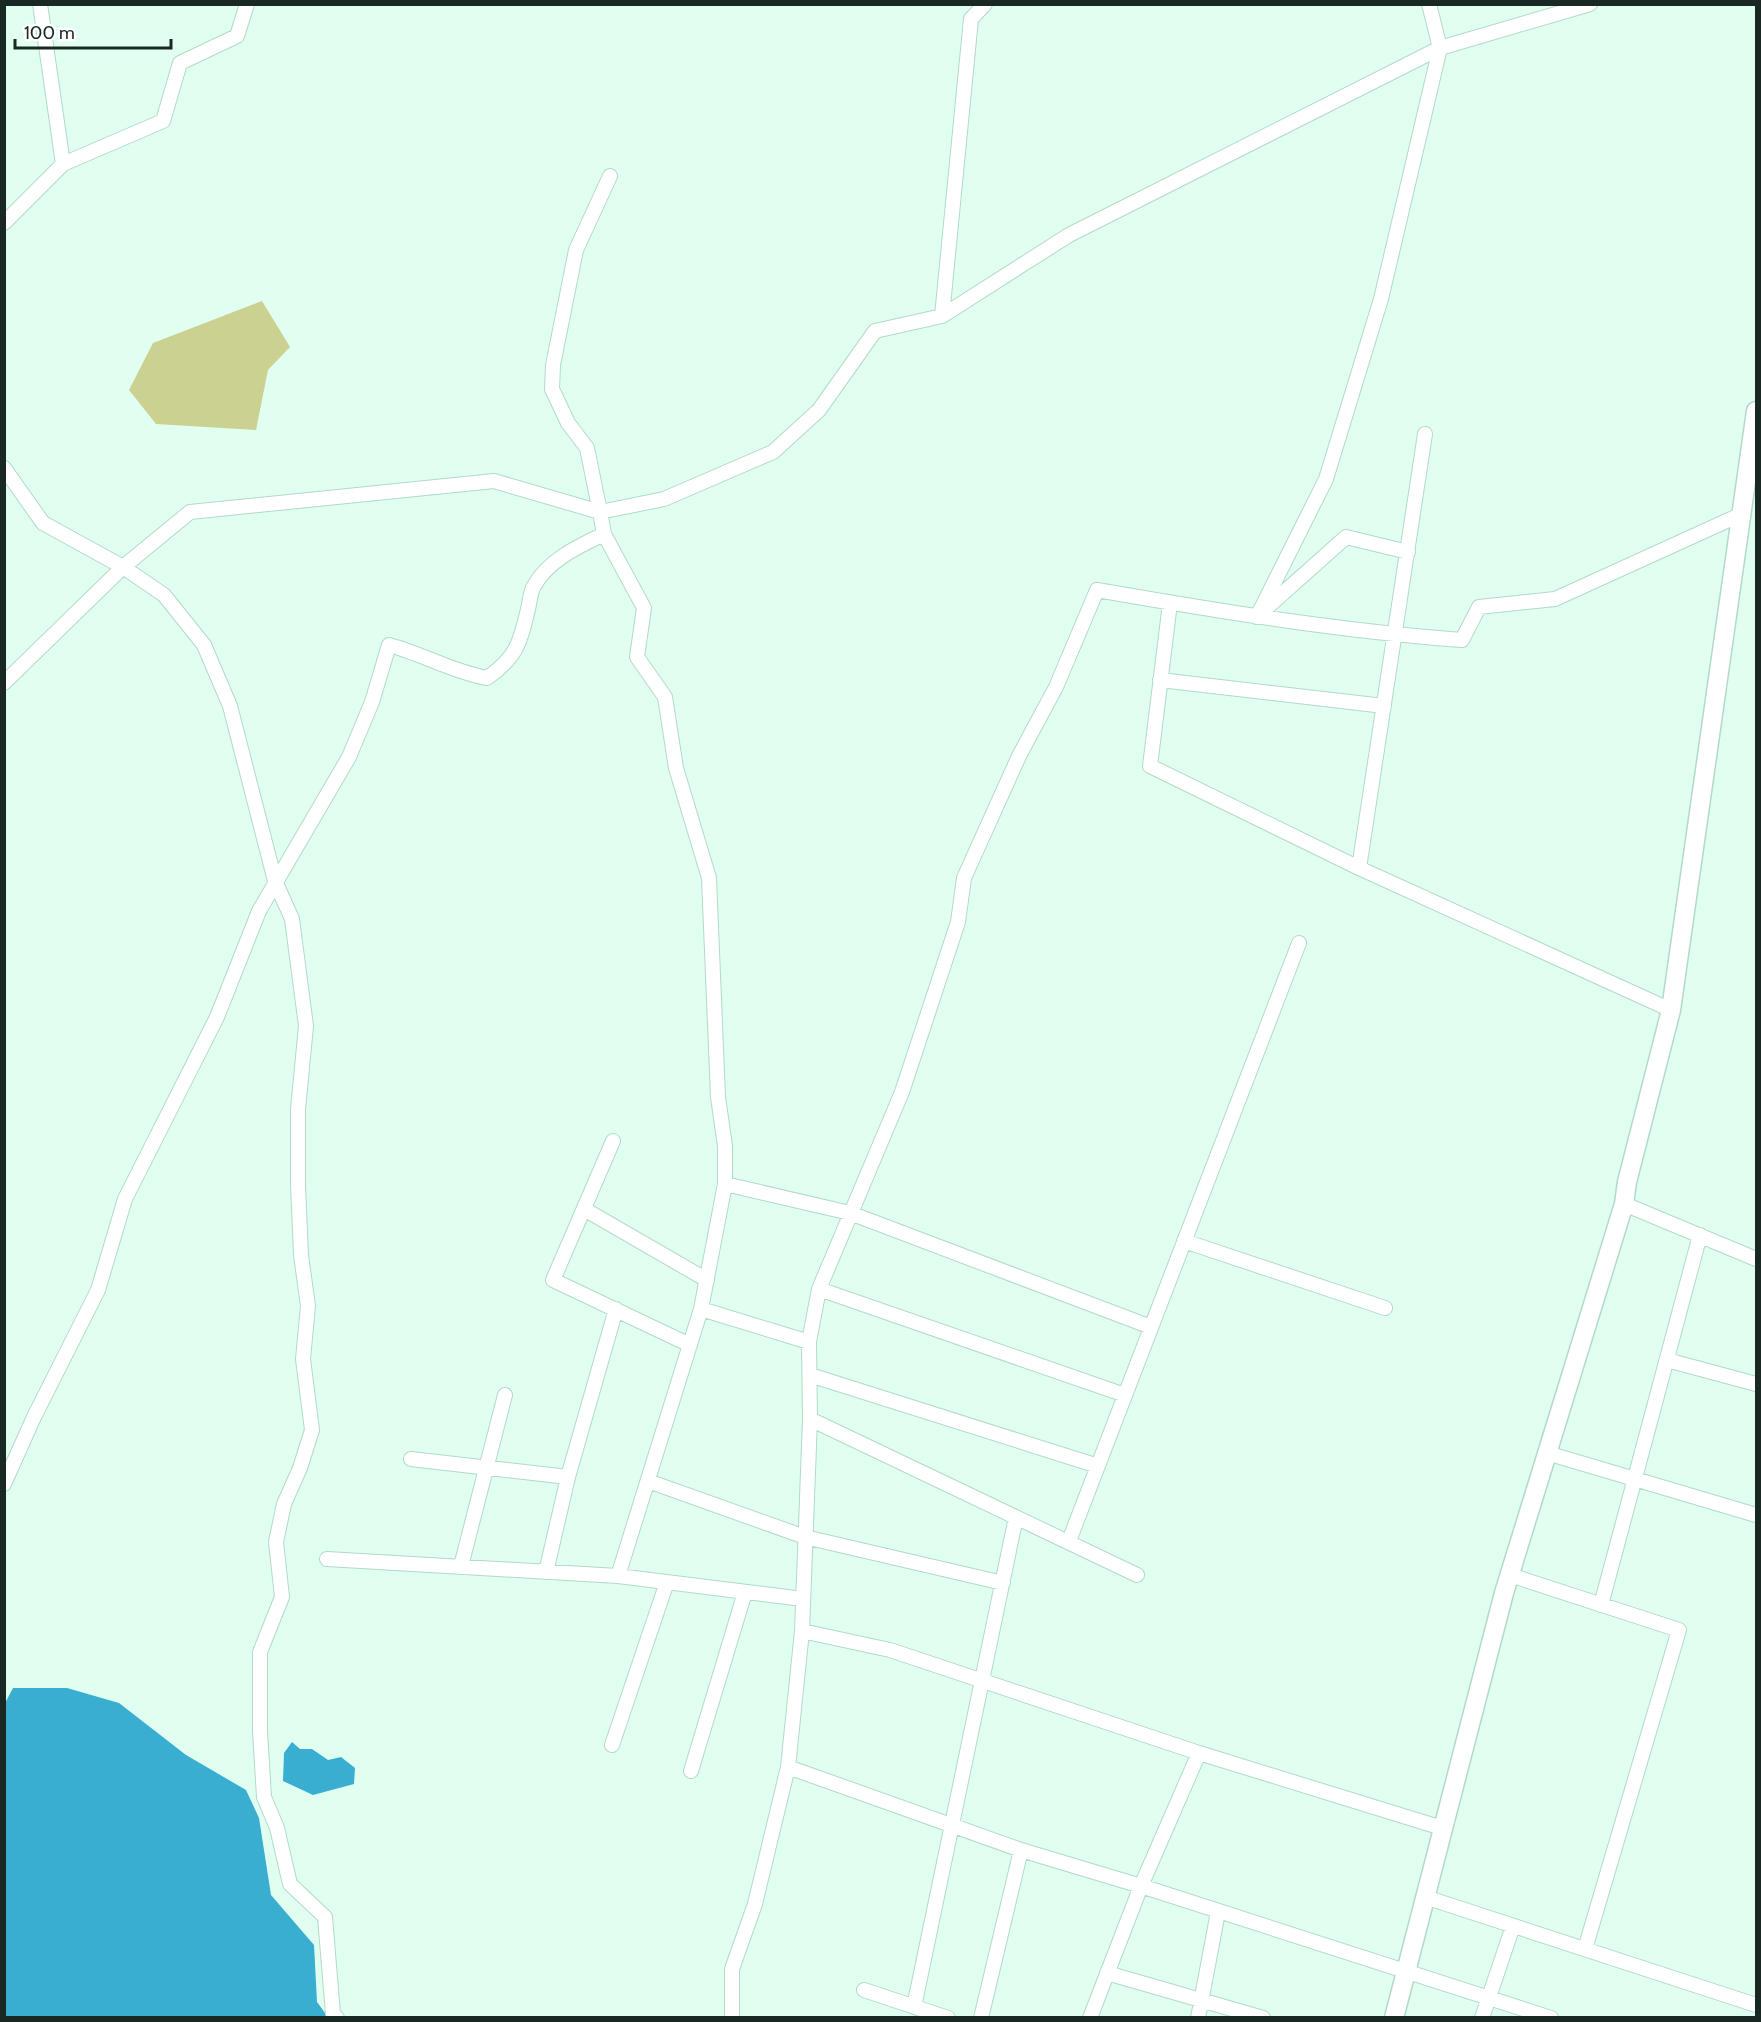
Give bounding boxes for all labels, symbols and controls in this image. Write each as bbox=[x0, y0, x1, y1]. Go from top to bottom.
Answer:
scale bar bbox=[15, 12, 171, 50]
text: 100 m bbox=[24, 22, 75, 44]

